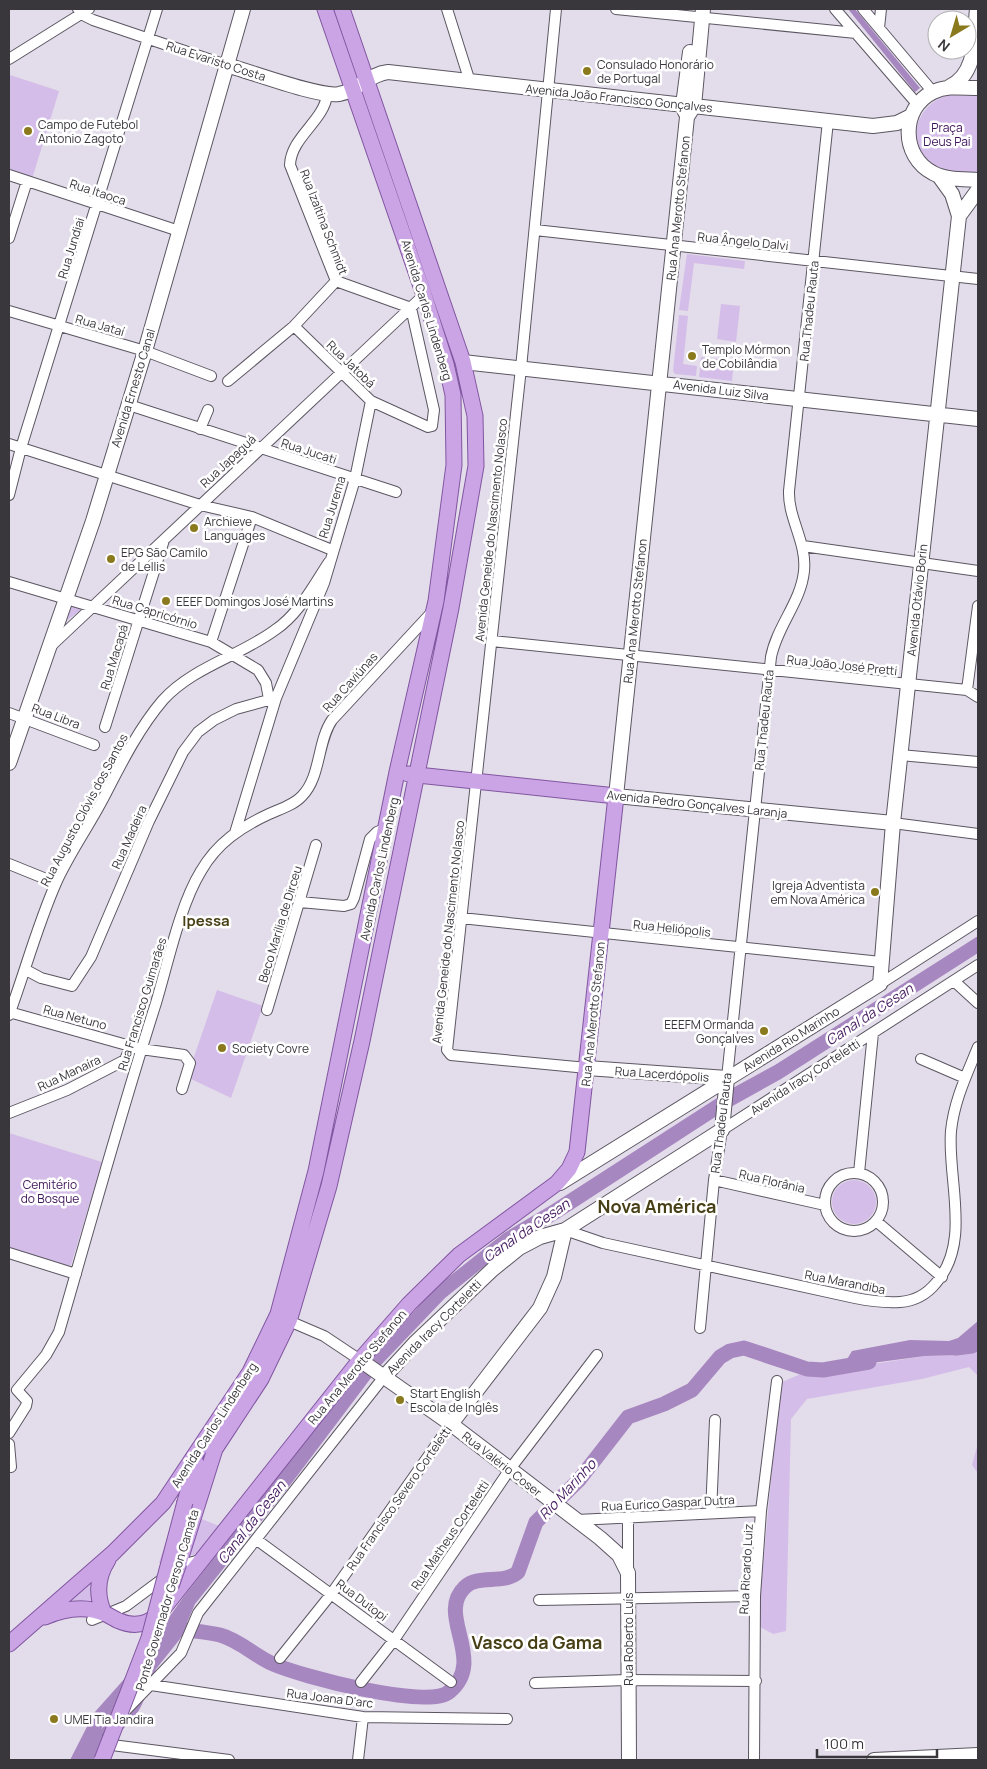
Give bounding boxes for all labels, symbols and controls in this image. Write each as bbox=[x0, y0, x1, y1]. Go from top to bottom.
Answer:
north arrow bbox=[927, 10, 977, 60]
text: N bbox=[934, 35, 954, 56]
street label: Rua Evaristo Costa bbox=[164, 37, 268, 85]
place label: Consulado Honorário de Portugal bbox=[597, 56, 714, 87]
marker: Consulado Honorário de Portugal bbox=[581, 65, 593, 77]
street label: Avenida João Francisco Gonçalves bbox=[525, 80, 713, 116]
place label: Campo de Futebol Antonio Zagoto bbox=[38, 116, 138, 147]
park label: Praça Deus Pai bbox=[923, 119, 971, 150]
marker: Campo de Futebol Antonio Zagoto bbox=[22, 125, 34, 137]
street label: Rua Ana Merotto Stefanon bbox=[662, 135, 694, 281]
street label: Rua Izaltina Schmidt bbox=[296, 167, 352, 277]
street label: Rua Itaoca bbox=[68, 175, 128, 209]
street label: Rua Jundiai bbox=[54, 215, 88, 281]
street label: Rua Ângelo Dalvi bbox=[697, 228, 789, 254]
street label: Avenida Carlos Lindenberg bbox=[397, 237, 457, 383]
street label: Rua Thadeu Rauta bbox=[795, 260, 823, 362]
street label: Rua Jataí bbox=[73, 310, 127, 340]
street label: Avenida Ernesto Canal bbox=[107, 327, 159, 449]
street label: Rua Jatobá bbox=[323, 337, 379, 391]
place label: Templo Mórmon de Cobilândia bbox=[702, 341, 791, 372]
marker: Templo Mórmon de Cobilândia bbox=[686, 350, 698, 362]
street label: Avenida Luiz Silva bbox=[672, 376, 770, 404]
street label: Avenida Geneide do Nascimento Nolasco bbox=[471, 417, 511, 643]
street label: Rua Japaguá bbox=[196, 431, 260, 491]
street label: Rua Jucati bbox=[279, 434, 339, 468]
street label: Rua Jurema bbox=[314, 474, 350, 540]
place label: Archieve Languages bbox=[204, 513, 265, 544]
marker: Archieve Languages bbox=[188, 522, 200, 534]
street label: Rua Ana Merotto Stefanon bbox=[619, 538, 651, 684]
street label: Avenida Otávio Borin bbox=[903, 543, 931, 657]
place label: EPG São Camilo de Lellis bbox=[121, 544, 208, 575]
marker: EPG São Camilo de Lellis bbox=[105, 553, 117, 565]
street label: Rua Capricórnio bbox=[110, 591, 200, 633]
place label: EEEF Domingos José Martins bbox=[176, 593, 334, 610]
marker: EEEF Domingos José Martins bbox=[160, 595, 172, 607]
street label: Rua Macapá bbox=[96, 622, 132, 692]
street label: Rua Caviúnas bbox=[319, 648, 381, 716]
street label: Rua João José Pretti bbox=[786, 651, 898, 679]
street label: Rua Thadeu Rauta bbox=[750, 669, 778, 771]
street label: Rua Libra bbox=[29, 699, 83, 733]
street label: Rua Augusto Clóvis dos Santos bbox=[36, 731, 132, 889]
street label: Avenida Pedro Gonçalves Laranja bbox=[606, 786, 788, 822]
street label: Avenida Carlos Lindenberg bbox=[355, 796, 403, 942]
street label: Rua Madeira bbox=[107, 802, 151, 872]
street label: Avenida Geneide do Nascimento Nolasco bbox=[428, 819, 468, 1045]
street label: Beco Marília de Dirceu bbox=[254, 864, 306, 984]
place label: Igreja Adventista em Nova América bbox=[771, 877, 865, 908]
marker: Igreja Adventista em Nova América bbox=[869, 886, 881, 898]
district label: Ipessa bbox=[182, 910, 230, 931]
street label: Rua Heliópolis bbox=[632, 915, 712, 941]
street label: Rua Francisco Guimarães bbox=[114, 935, 170, 1073]
street label: Rua Ana Merotto Stefanon bbox=[577, 941, 609, 1087]
water label: Canal da Cesan bbox=[822, 978, 917, 1049]
street label: Rua Netuno bbox=[41, 1000, 109, 1034]
street label: Avenida Rio Marinho bbox=[739, 1002, 843, 1076]
place label: EEEFM Ormanda Gonçalves bbox=[664, 1016, 754, 1047]
marker: EEEFM Ormanda Gonçalves bbox=[758, 1025, 770, 1037]
street label: Avenida Iracy Corteletti bbox=[747, 1035, 863, 1119]
place label: Society Covre bbox=[232, 1040, 309, 1057]
marker: Society Covre bbox=[216, 1042, 228, 1054]
street label: Rua Manaíra bbox=[35, 1051, 103, 1095]
street label: Rua Lacerdópolis bbox=[614, 1062, 710, 1086]
street label: Rua Thadeu Rauta bbox=[706, 1072, 736, 1174]
street label: Rua Florânia bbox=[737, 1165, 807, 1197]
park label: Cemitério do Bosque bbox=[21, 1176, 79, 1207]
water label: Canal da Cesan bbox=[479, 1194, 574, 1266]
district label: Nova América bbox=[598, 1194, 716, 1218]
street label: Rua Marandiba bbox=[803, 1266, 887, 1298]
street label: Avenida Iracy Corteletti bbox=[383, 1276, 485, 1378]
street label: Rua Ana Merotto Stefanon bbox=[304, 1306, 410, 1428]
street label: Avenida Carlos Lindenberg bbox=[167, 1359, 261, 1491]
place label: Start English Escola de Inglês bbox=[410, 1385, 498, 1416]
marker: Start English Escola de Inglês bbox=[394, 1394, 406, 1406]
street label: Rua Francisco Severo Corteletti bbox=[342, 1422, 456, 1574]
street label: Rua Valério Coser bbox=[459, 1427, 546, 1501]
water label: Rio Marinho bbox=[534, 1454, 600, 1523]
water label: Canal da Cesan bbox=[213, 1476, 290, 1567]
street label: Rua Matheus Corteletti bbox=[407, 1477, 493, 1593]
street label: Rua Eurico Gaspar Dutra bbox=[601, 1491, 735, 1515]
street label: Ponte Governador Gerson Camata bbox=[131, 1507, 203, 1693]
street label: Rua Ricardo Luiz bbox=[735, 1523, 757, 1615]
street label: Rua Dutopi bbox=[333, 1575, 391, 1625]
street label: Rua Roberto Luís bbox=[620, 1592, 637, 1686]
district label: Vasco da Gama bbox=[472, 1630, 602, 1654]
street label: Rua Joana D'arc bbox=[286, 1684, 375, 1712]
place label: UMEI Tia Jandira bbox=[64, 1711, 154, 1728]
marker: UMEI Tia Jandira bbox=[48, 1713, 60, 1725]
scale bar bbox=[817, 1726, 937, 1758]
text: 100 m bbox=[824, 1733, 864, 1754]

